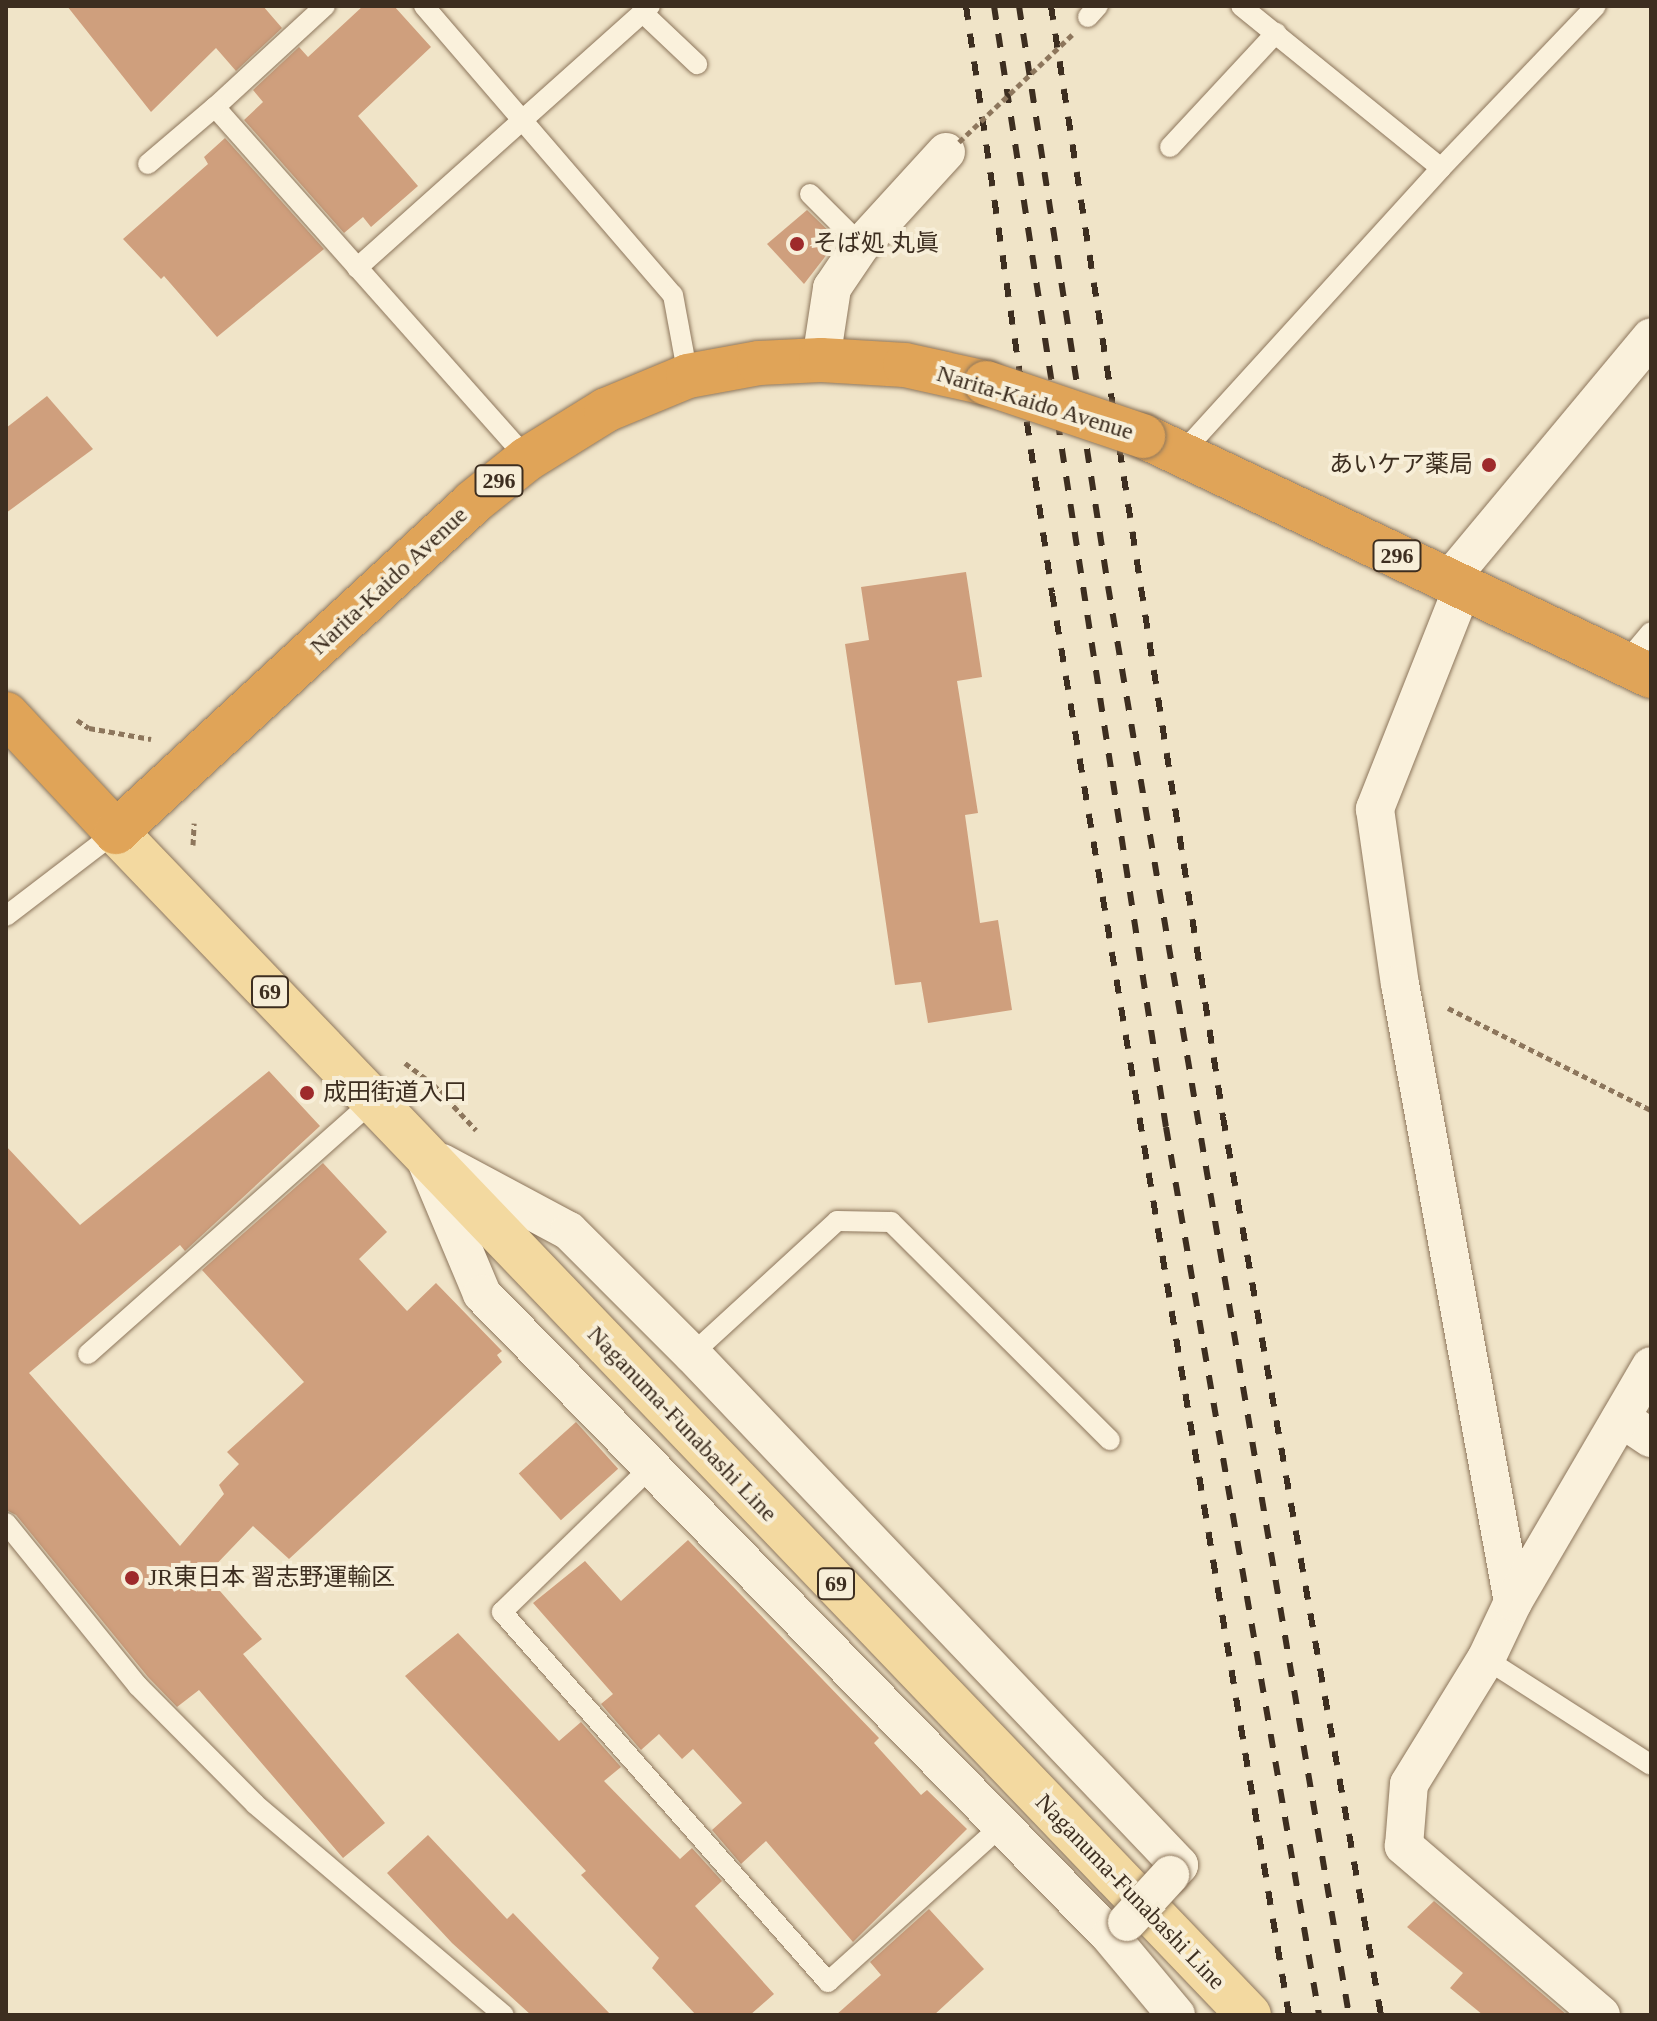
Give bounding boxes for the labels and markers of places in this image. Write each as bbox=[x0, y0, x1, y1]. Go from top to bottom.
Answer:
place label: そば処 丸眞 bbox=[813, 230, 939, 258]
marker: そば処 丸眞 bbox=[788, 235, 806, 253]
place label: あいケア薬局 bbox=[1329, 451, 1473, 479]
marker: あいケア薬局 bbox=[1480, 456, 1498, 474]
place label: 成田街道入口 bbox=[323, 1079, 467, 1107]
marker: 成田街道入口 bbox=[298, 1084, 316, 1102]
place label: JR東日本 習志野運輸区 bbox=[148, 1564, 395, 1592]
marker: JR東日本 習志野運輸区 bbox=[123, 1569, 141, 1587]

